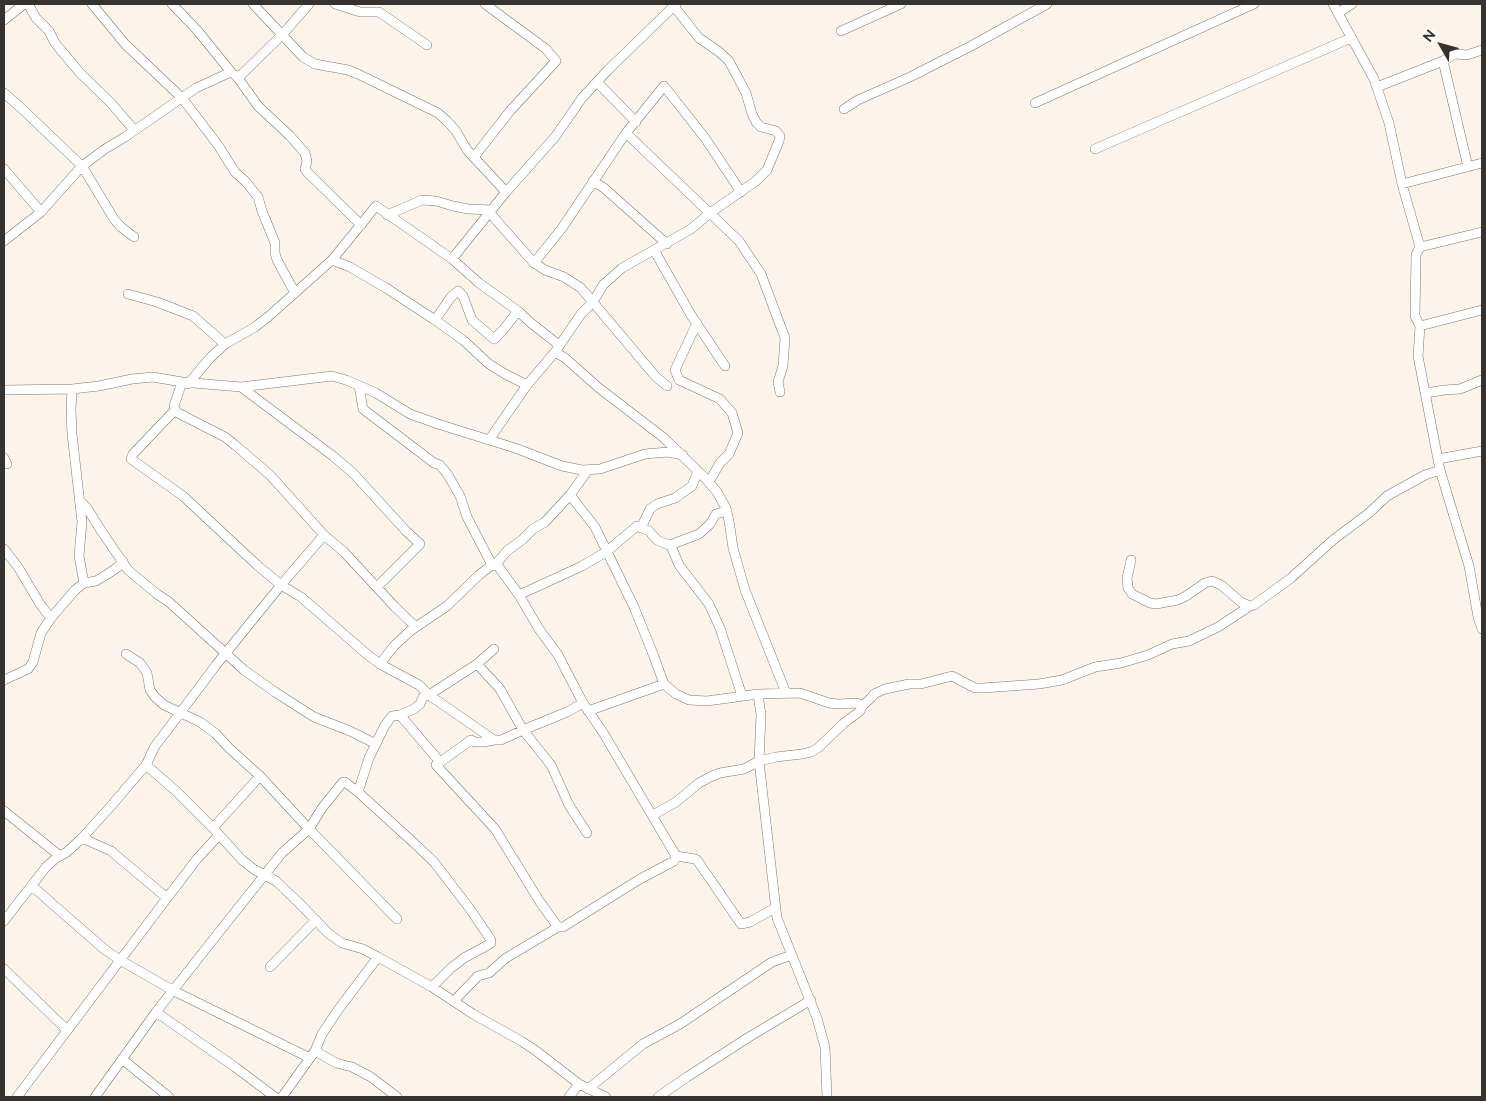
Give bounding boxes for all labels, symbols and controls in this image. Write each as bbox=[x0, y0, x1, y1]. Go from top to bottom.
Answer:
north arrow bbox=[1416, 20, 1466, 70]
text: N bbox=[1420, 27, 1439, 45]

